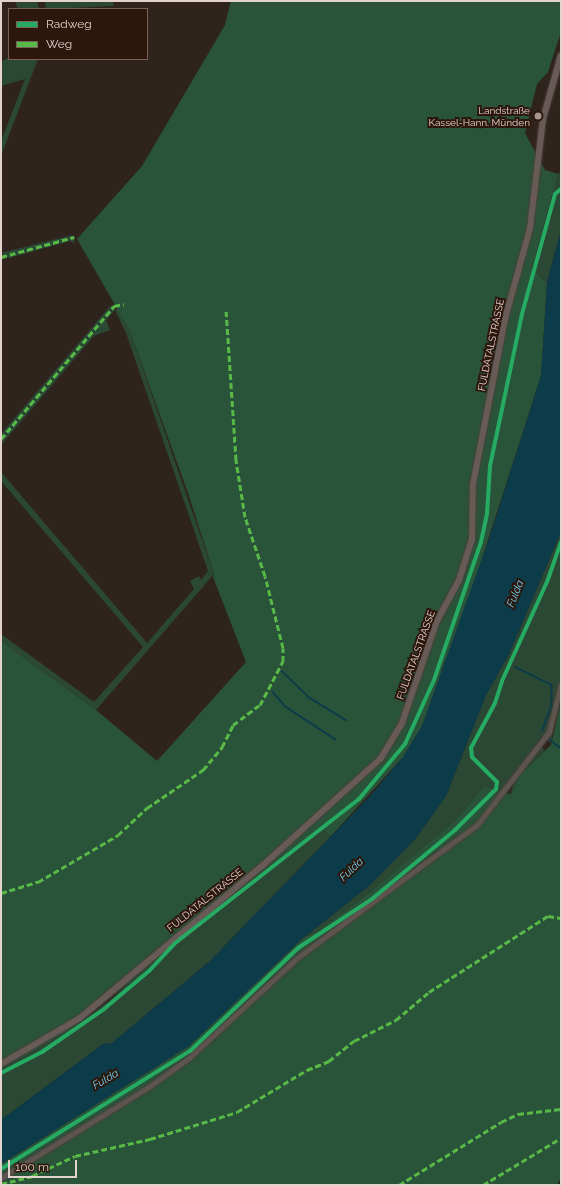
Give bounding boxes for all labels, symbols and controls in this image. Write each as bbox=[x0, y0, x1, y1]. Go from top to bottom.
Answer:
legend bbox=[8, 8, 148, 60]
text: Radweg bbox=[46, 17, 92, 31]
text: Weg bbox=[46, 37, 72, 51]
place label: Landstraße Kassel-Hann. Münden bbox=[428, 104, 530, 128]
marker: Landstraße Kassel-Hann. Münden bbox=[533, 111, 543, 121]
street label: FULDATALSTRASSE bbox=[475, 298, 507, 392]
water label: Fulda bbox=[505, 578, 527, 610]
street label: FULDATALSTRASSE bbox=[394, 609, 438, 701]
water label: Fulda bbox=[337, 855, 367, 885]
street label: FULDATALSTRASSE bbox=[165, 866, 245, 934]
water label: Fulda bbox=[91, 1067, 121, 1093]
scale bar bbox=[10, 1152, 79, 1178]
text: 100 m bbox=[15, 1160, 49, 1174]

